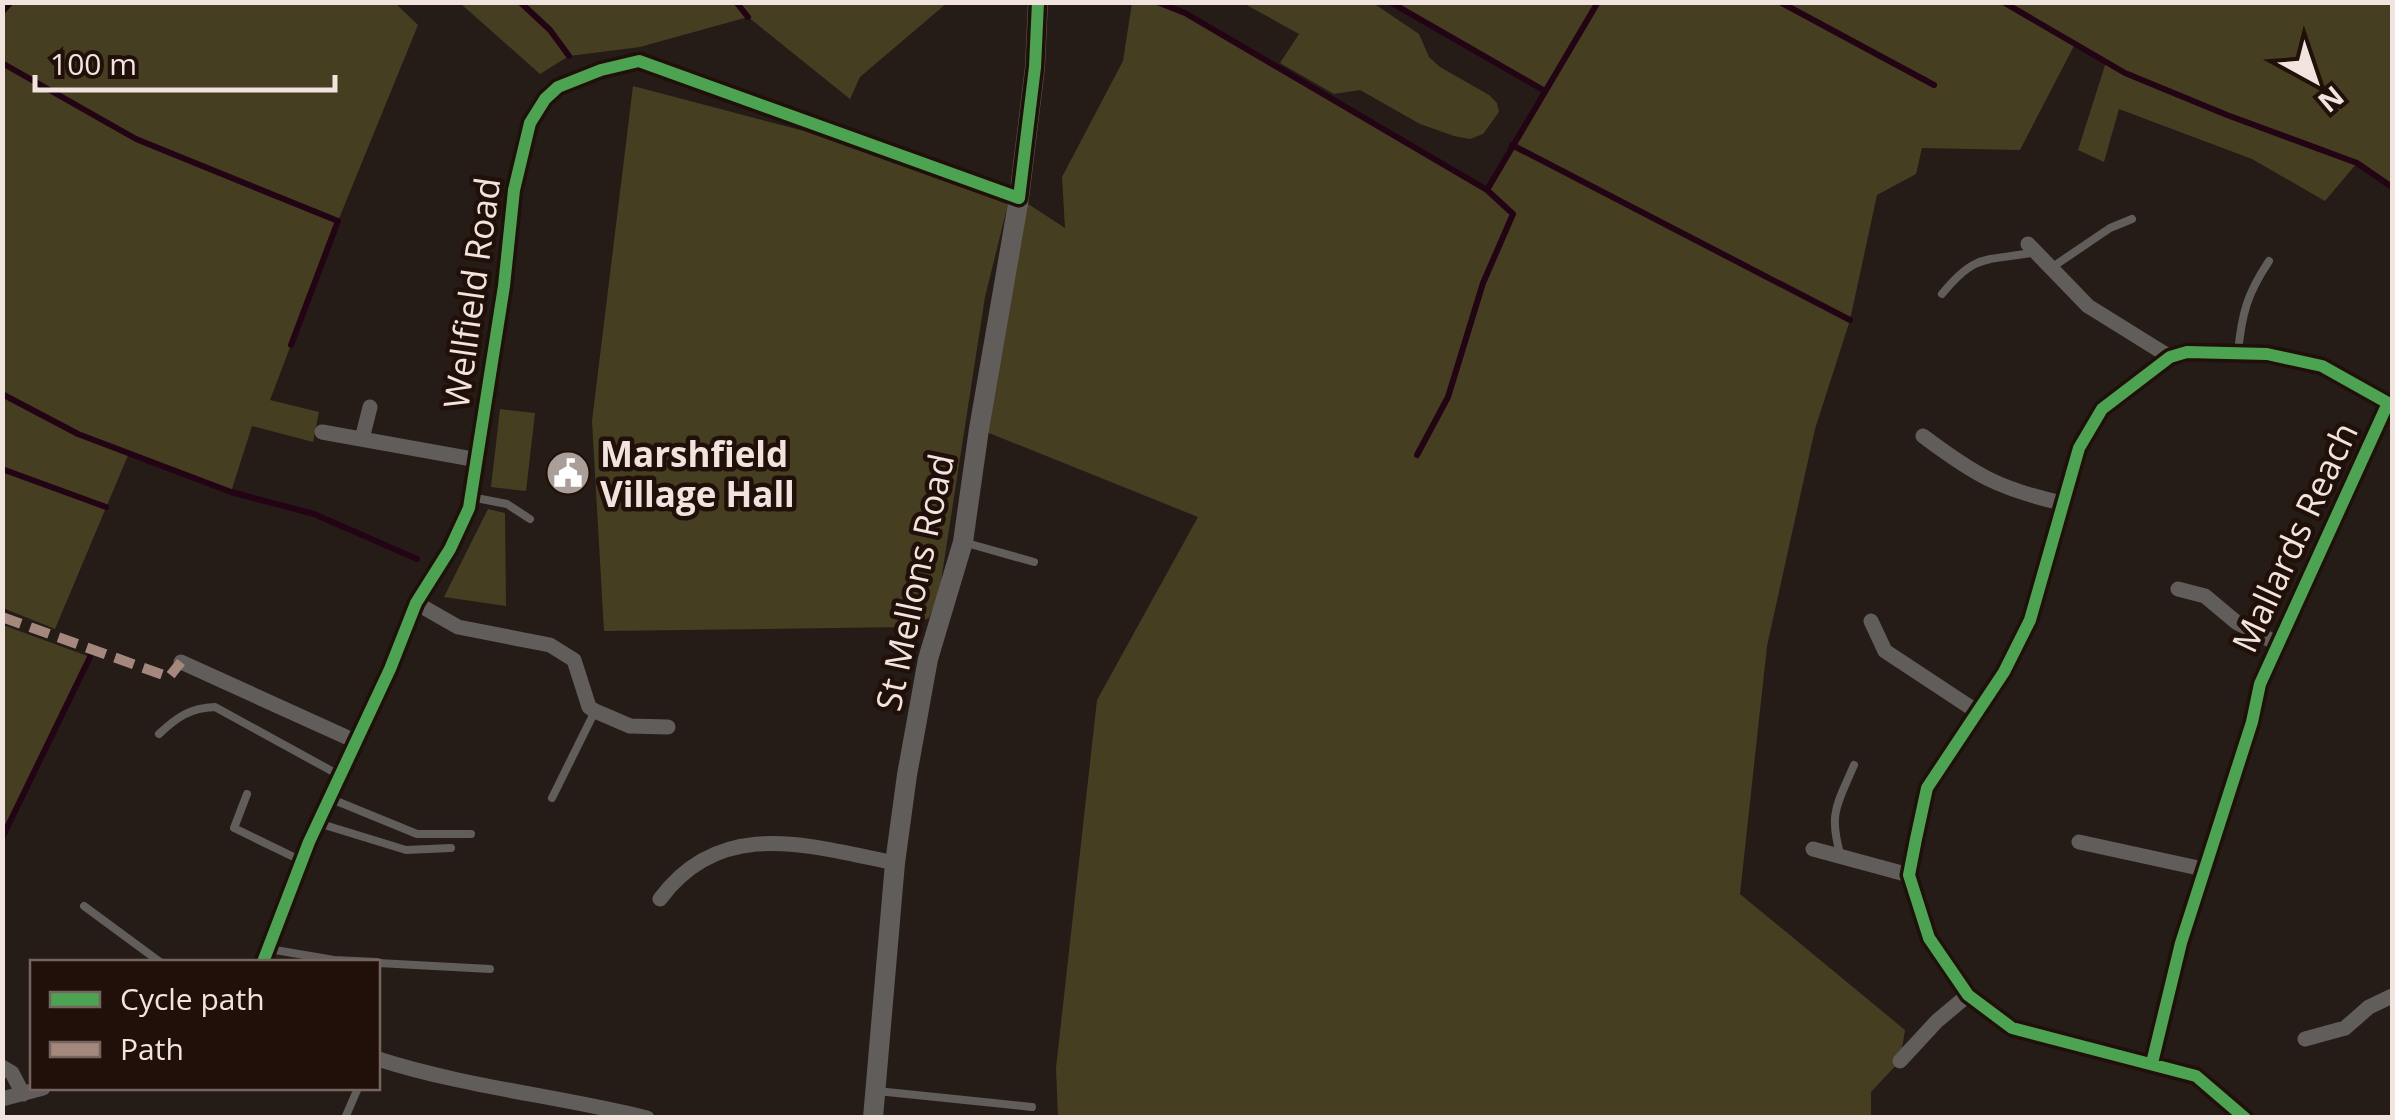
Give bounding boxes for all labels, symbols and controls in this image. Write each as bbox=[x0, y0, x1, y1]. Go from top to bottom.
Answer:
scale bar bbox=[35, 30, 335, 92]
north arrow bbox=[2265, 30, 2365, 130]
text: 100 m bbox=[50, 43, 137, 84]
text: N bbox=[2311, 78, 2353, 122]
street label: Wellfield Road bbox=[432, 174, 510, 412]
street label: Mallards Reach bbox=[2220, 414, 2368, 660]
place label: Marshfield Village Hall bbox=[600, 430, 795, 517]
street label: St Mellons Road bbox=[864, 449, 964, 715]
public building icon: Marshfield Village Hall bbox=[545, 450, 591, 496]
legend bbox=[30, 960, 380, 1090]
text: Cycle path bbox=[120, 978, 265, 1019]
text: Path bbox=[120, 1028, 184, 1069]

